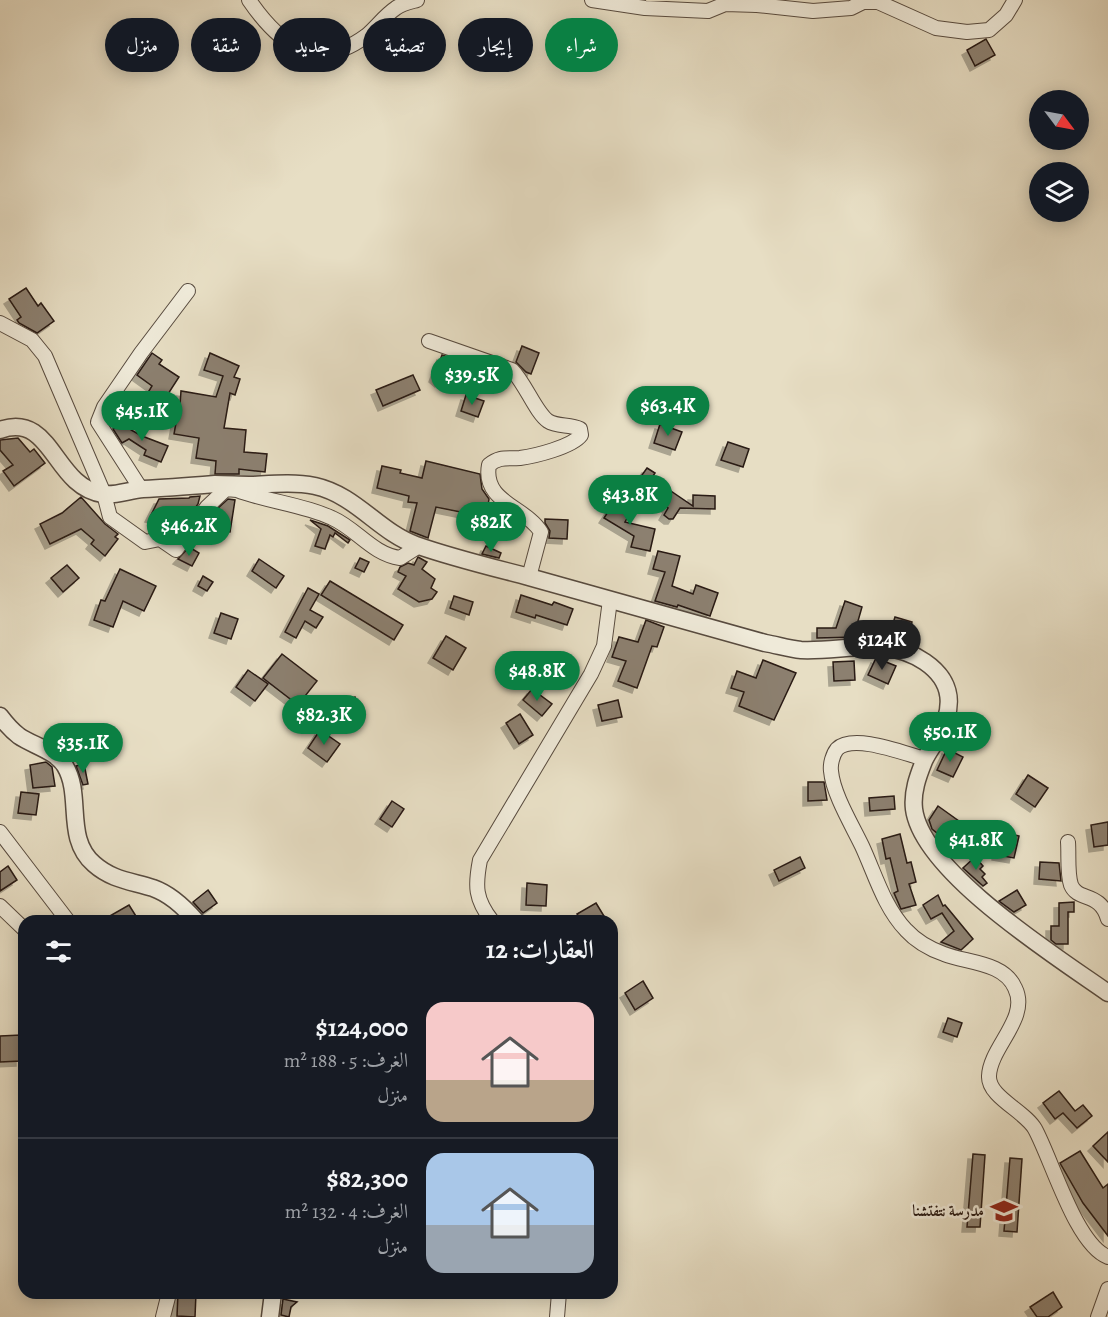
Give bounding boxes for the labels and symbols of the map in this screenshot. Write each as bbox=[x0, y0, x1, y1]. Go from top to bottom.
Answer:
north arrow bbox=[1029, 90, 1089, 150]
pin: $39.5K bbox=[423, 355, 521, 406]
pin: $63.4K bbox=[619, 386, 717, 437]
pin: $45.1K bbox=[93, 391, 191, 442]
pin: $43.8K bbox=[581, 475, 679, 526]
pin: $82K bbox=[455, 502, 527, 553]
pin: $46.2K bbox=[140, 506, 238, 557]
pin: $124K bbox=[840, 620, 924, 671]
pin: $48.8K bbox=[488, 651, 586, 702]
pin: $82.3K bbox=[275, 695, 373, 746]
pin: $50.1K bbox=[901, 712, 999, 763]
pin: $35.1K bbox=[34, 723, 132, 774]
pin: $41.8K bbox=[927, 820, 1025, 871]
school or university icon: مدرسة نتفتشنا bbox=[989, 1196, 1019, 1226]
place label: مدرسة نتفتشنا bbox=[912, 1200, 984, 1222]

